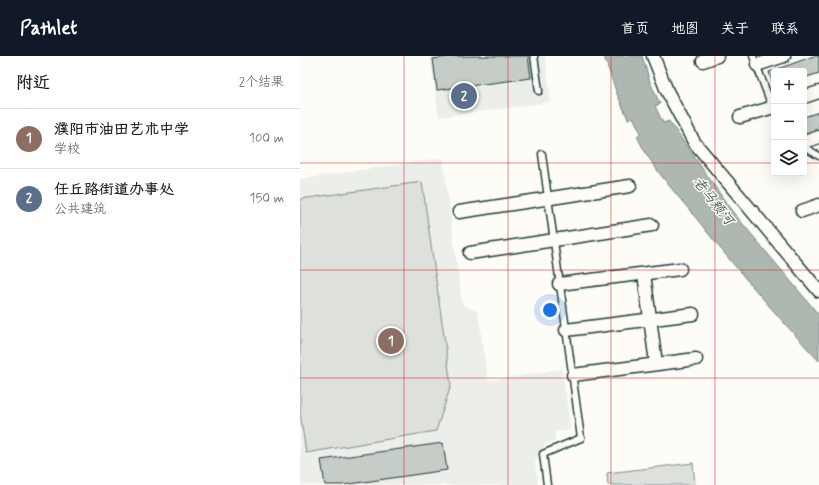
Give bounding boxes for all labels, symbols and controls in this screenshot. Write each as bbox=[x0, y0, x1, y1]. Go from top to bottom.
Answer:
text: Pathlet bbox=[20, 16, 77, 41]
text: 首页 bbox=[621, 20, 649, 38]
text: 地图 bbox=[671, 20, 699, 38]
text: 关于 bbox=[721, 20, 749, 38]
text: 联系 bbox=[771, 20, 799, 38]
map controls bbox=[771, 68, 807, 176]
button: + bbox=[771, 68, 807, 104]
text: 附近 bbox=[16, 72, 50, 94]
text: 2个结果 bbox=[239, 74, 284, 91]
pin: 2 bbox=[451, 81, 477, 111]
button: − bbox=[771, 104, 807, 140]
text: 濮阳市油田艺术中学 bbox=[54, 120, 189, 140]
text: 1 bbox=[26, 130, 32, 147]
text: 100 m bbox=[249, 130, 284, 147]
button: layers bbox=[771, 140, 807, 176]
text: 学校 bbox=[54, 141, 80, 158]
water label: 老马颊河 bbox=[689, 173, 739, 230]
text: 任丘路街道办事处 bbox=[54, 180, 174, 200]
text: 2 bbox=[26, 190, 32, 207]
text: 150 m bbox=[250, 190, 284, 207]
text: 公共建筑 bbox=[54, 201, 106, 218]
your location bbox=[540, 300, 560, 320]
pin: 1 bbox=[378, 326, 404, 356]

